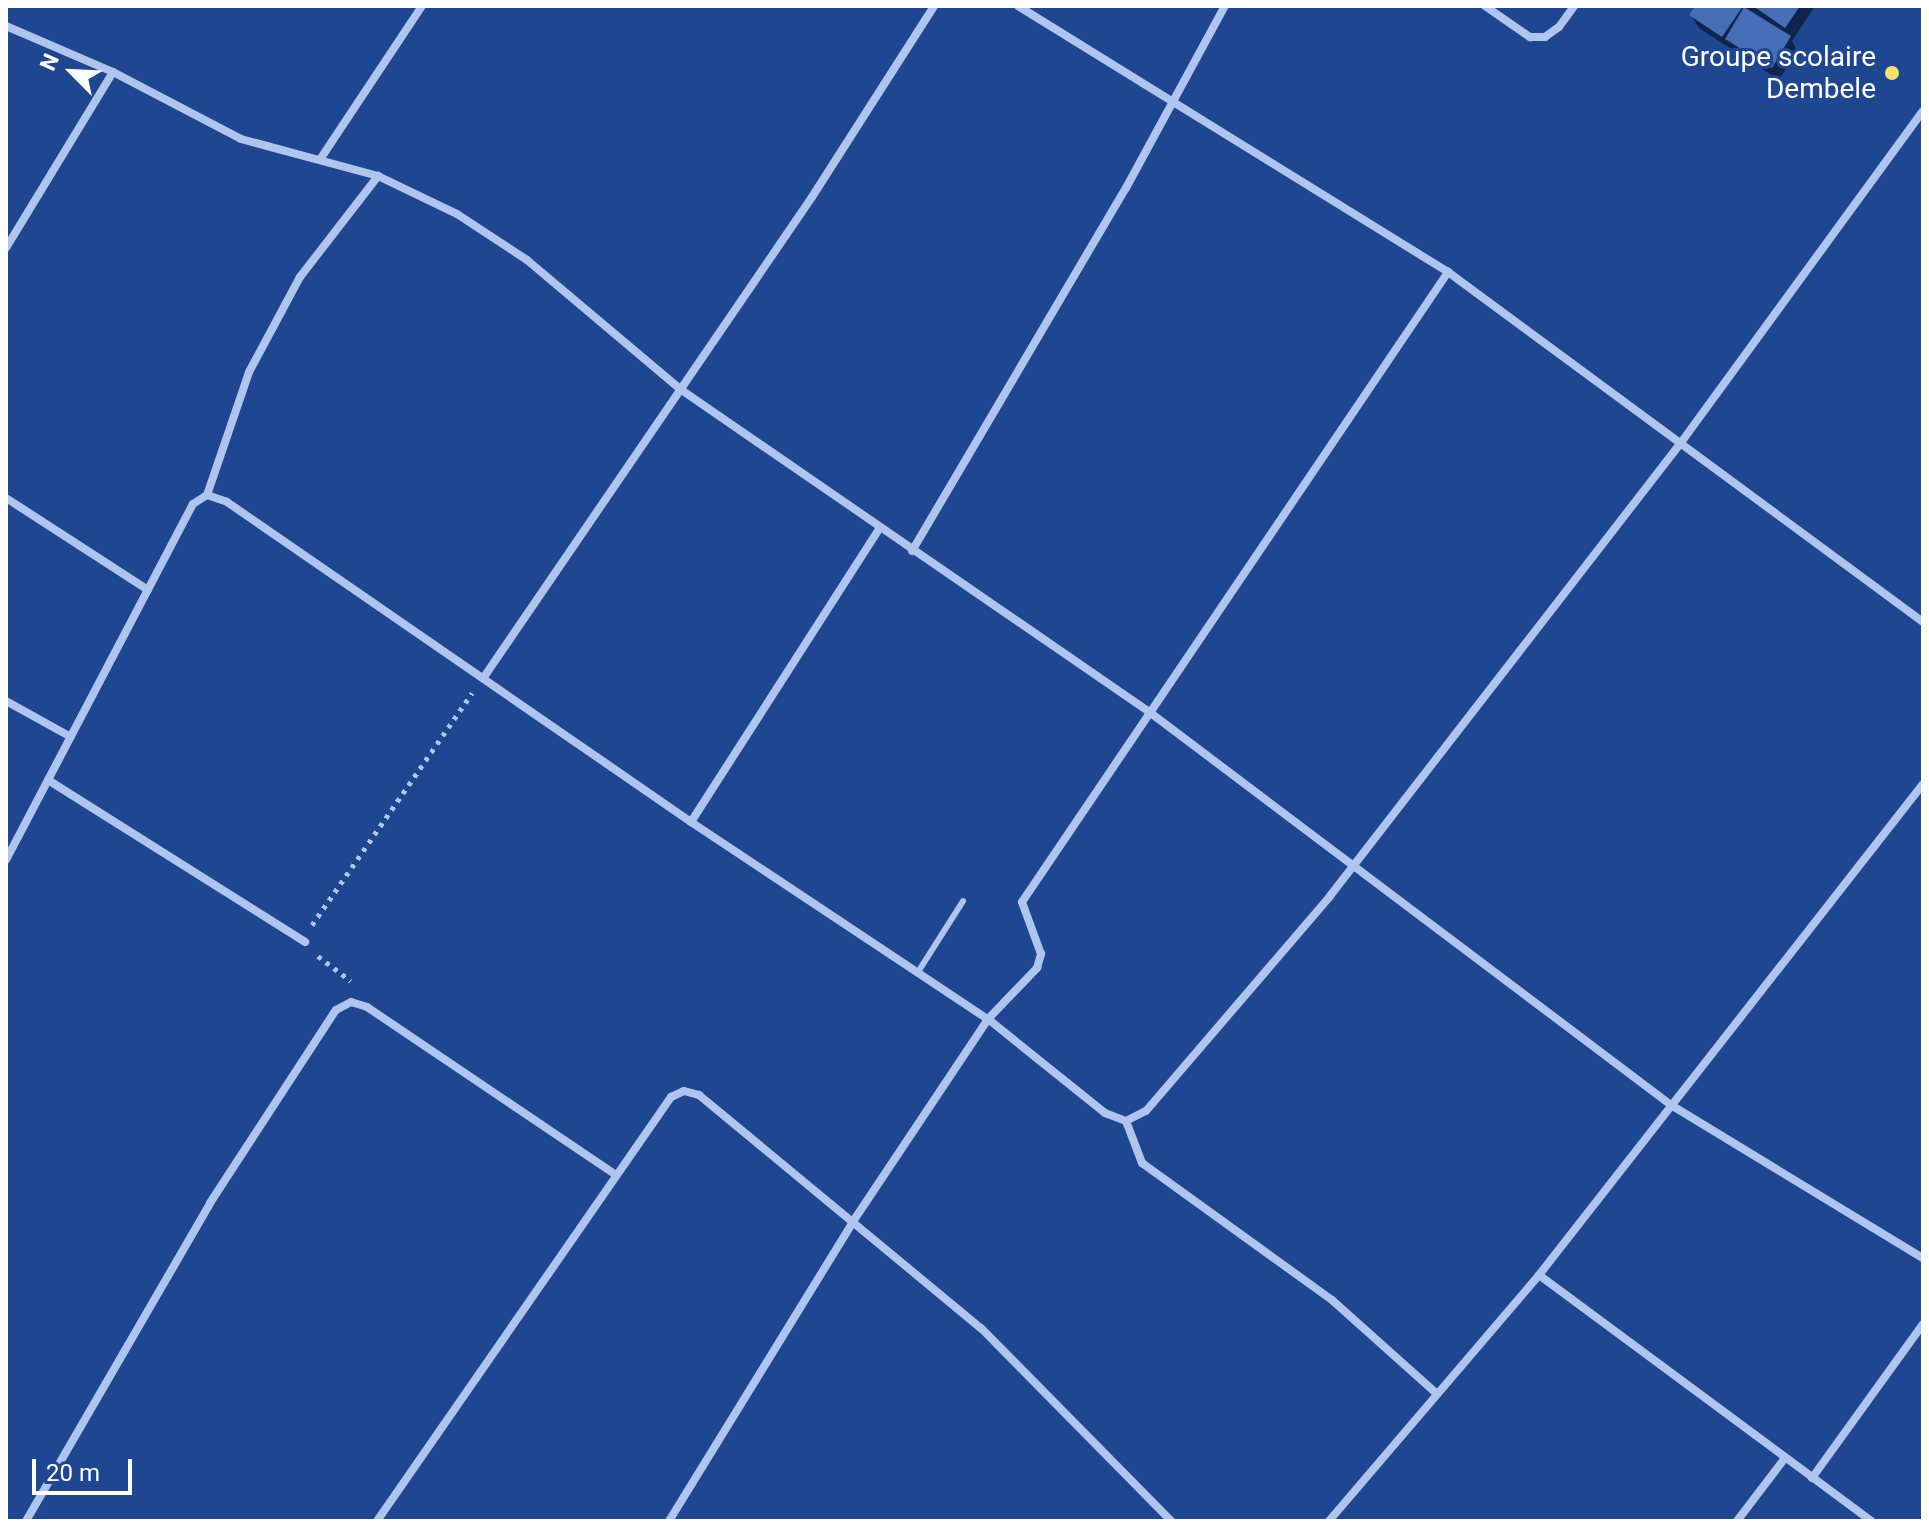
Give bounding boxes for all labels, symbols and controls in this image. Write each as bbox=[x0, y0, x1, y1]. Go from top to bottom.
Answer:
north arrow bbox=[32, 32, 112, 112]
place label: Groupe scolaire Dembele bbox=[1681, 40, 1876, 106]
text: N bbox=[35, 50, 64, 74]
marker: Groupe scolaire Dembele bbox=[1883, 64, 1901, 82]
scale bar bbox=[36, 1443, 136, 1493]
text: 20 m bbox=[46, 1459, 100, 1487]

